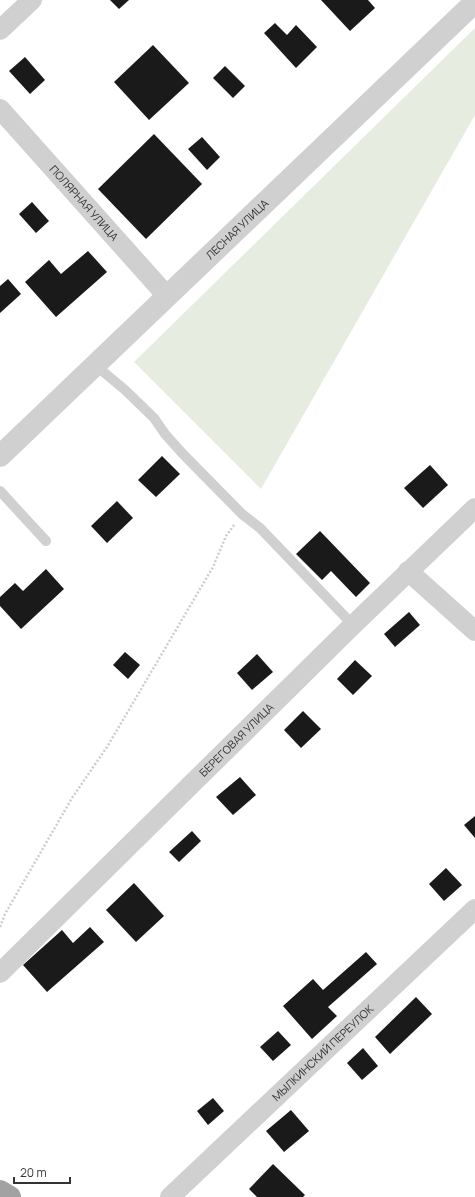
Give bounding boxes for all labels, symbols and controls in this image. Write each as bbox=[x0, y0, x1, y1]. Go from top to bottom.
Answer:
street label: ПОЛЯРНАЯ УЛИЦА bbox=[47, 162, 122, 244]
street label: ЛЕСНАЯ УЛИЦА bbox=[202, 195, 271, 263]
street label: БЕРЕГОВАЯ УЛИЦА bbox=[196, 700, 277, 780]
street label: МЫЛКИНСКИЙ ПЕРЕУЛОК bbox=[268, 1001, 377, 1104]
scale bar bbox=[14, 1159, 70, 1185]
text: 20 m bbox=[20, 1164, 47, 1181]

